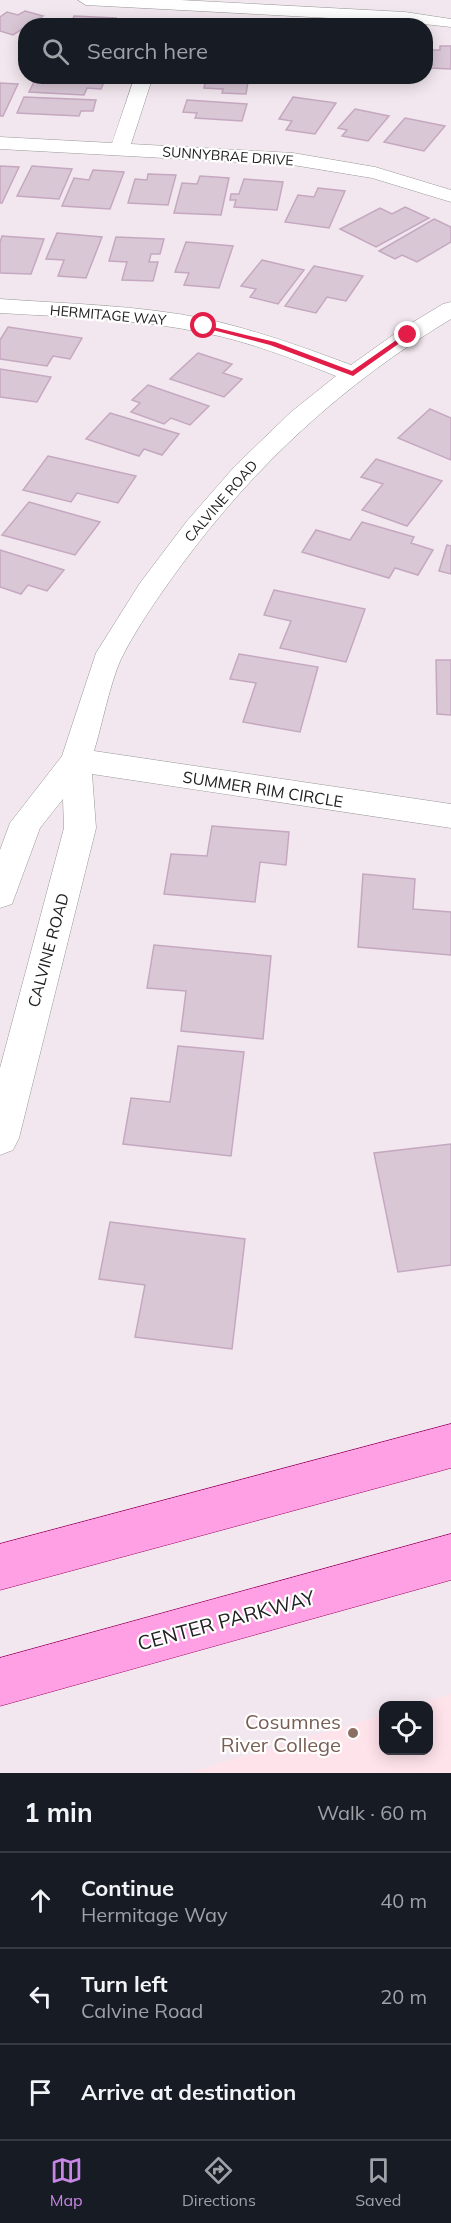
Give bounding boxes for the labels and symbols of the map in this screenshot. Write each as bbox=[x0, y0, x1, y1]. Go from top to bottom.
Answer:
street label: SUNNYBRAE DRIVE bbox=[162, 142, 294, 170]
street label: HERMITAGE WAY bbox=[49, 301, 167, 329]
route start bbox=[190, 312, 216, 338]
route end bbox=[394, 321, 420, 347]
street label: CALVINE ROAD bbox=[181, 456, 261, 546]
street label: SUMMER RIM CIRCLE bbox=[181, 766, 345, 812]
street label: CALVINE ROAD bbox=[23, 891, 73, 1009]
street label: CENTER PARKWAY bbox=[135, 1584, 318, 1656]
place label: Cosumnes River College bbox=[221, 1709, 341, 1757]
marker: Cosumnes River College bbox=[346, 1726, 360, 1740]

